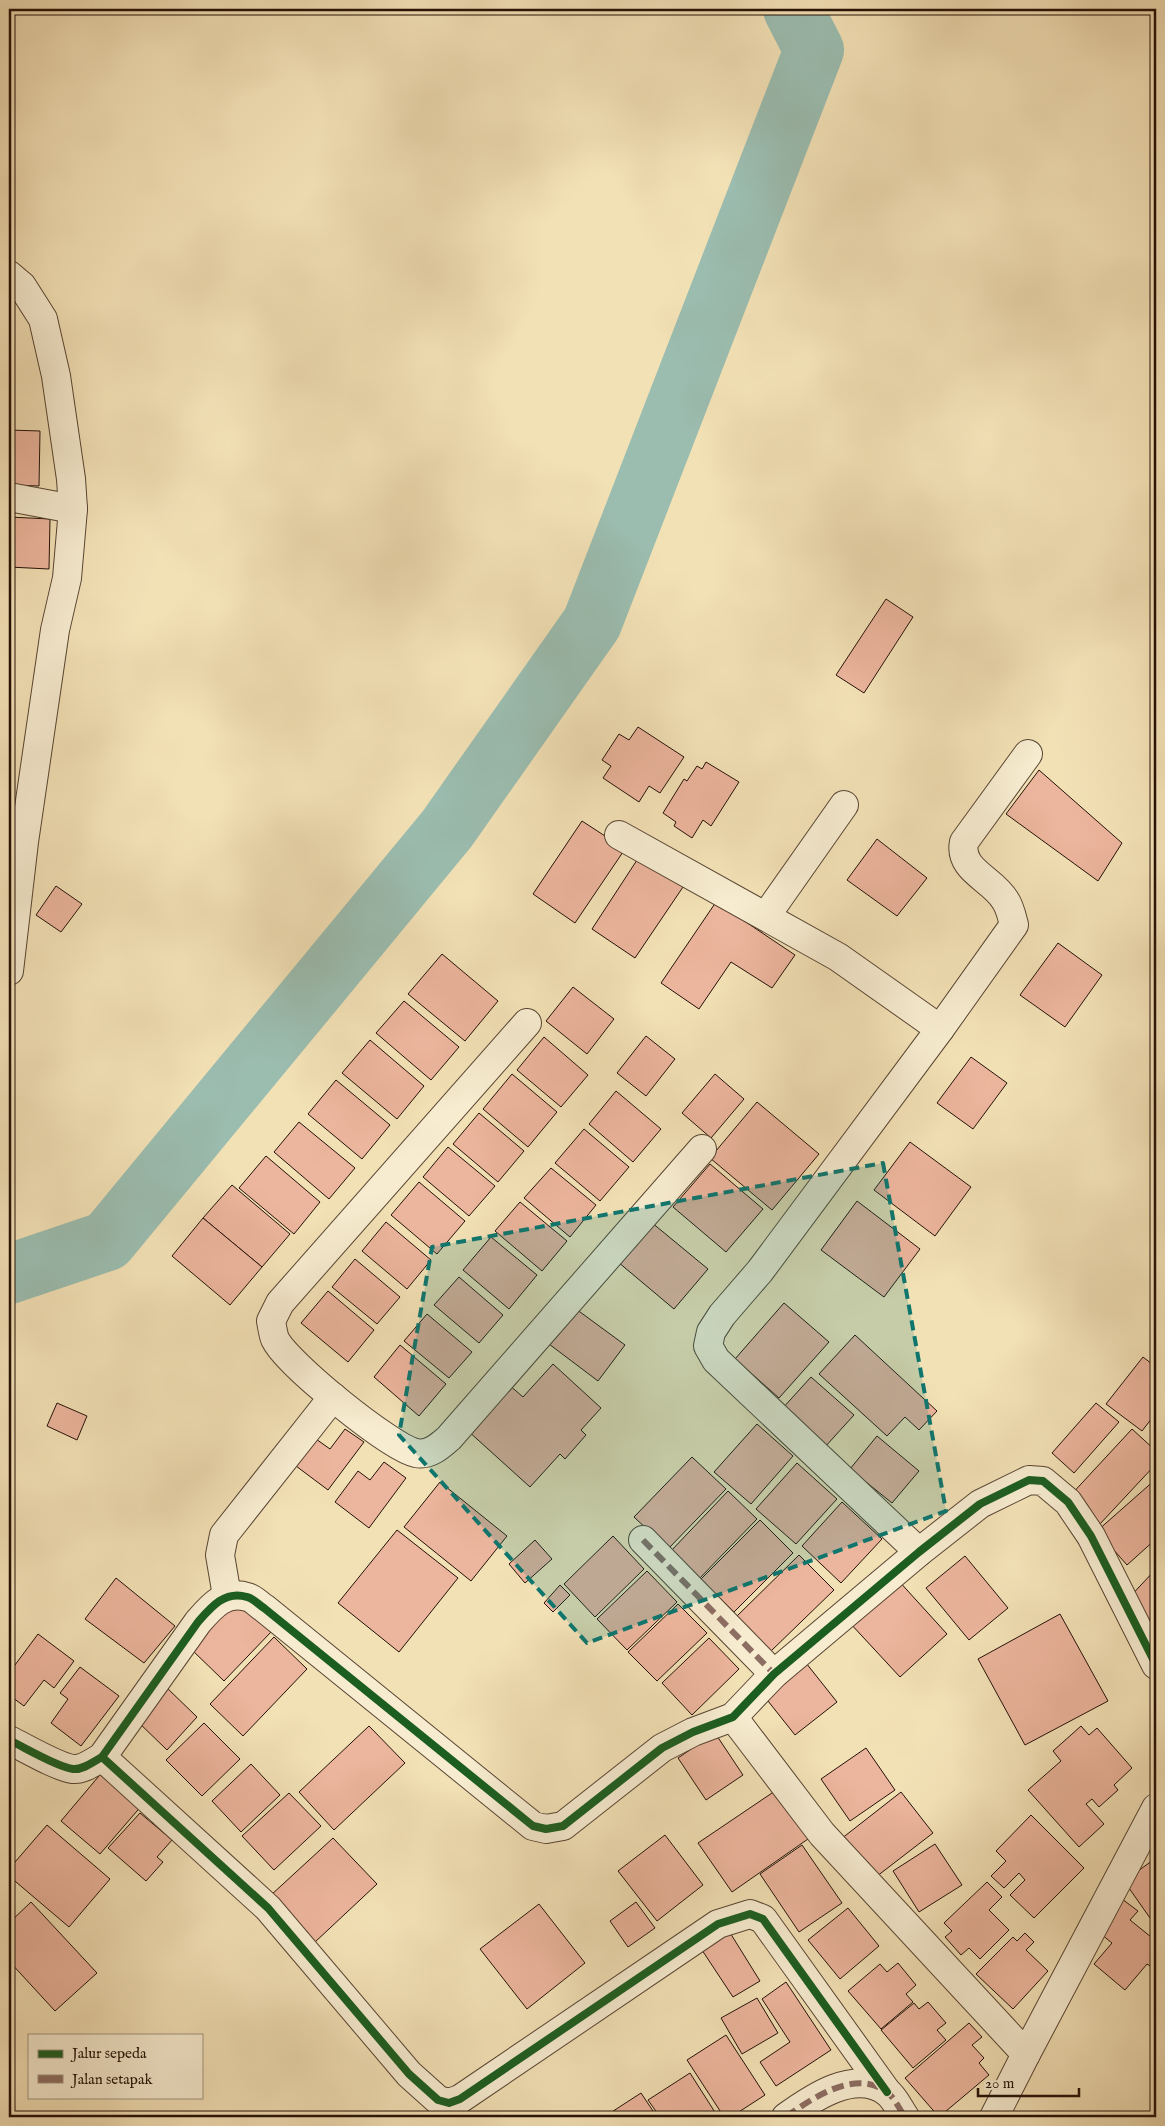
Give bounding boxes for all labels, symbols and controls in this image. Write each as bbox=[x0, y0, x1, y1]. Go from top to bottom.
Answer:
legend bbox=[28, 2034, 202, 2098]
text: Jalur sepeda bbox=[70, 2044, 147, 2063]
scale bar bbox=[978, 2066, 1079, 2098]
text: Jalan setapak bbox=[70, 2070, 153, 2089]
text: 20 m bbox=[985, 2074, 1015, 2093]

